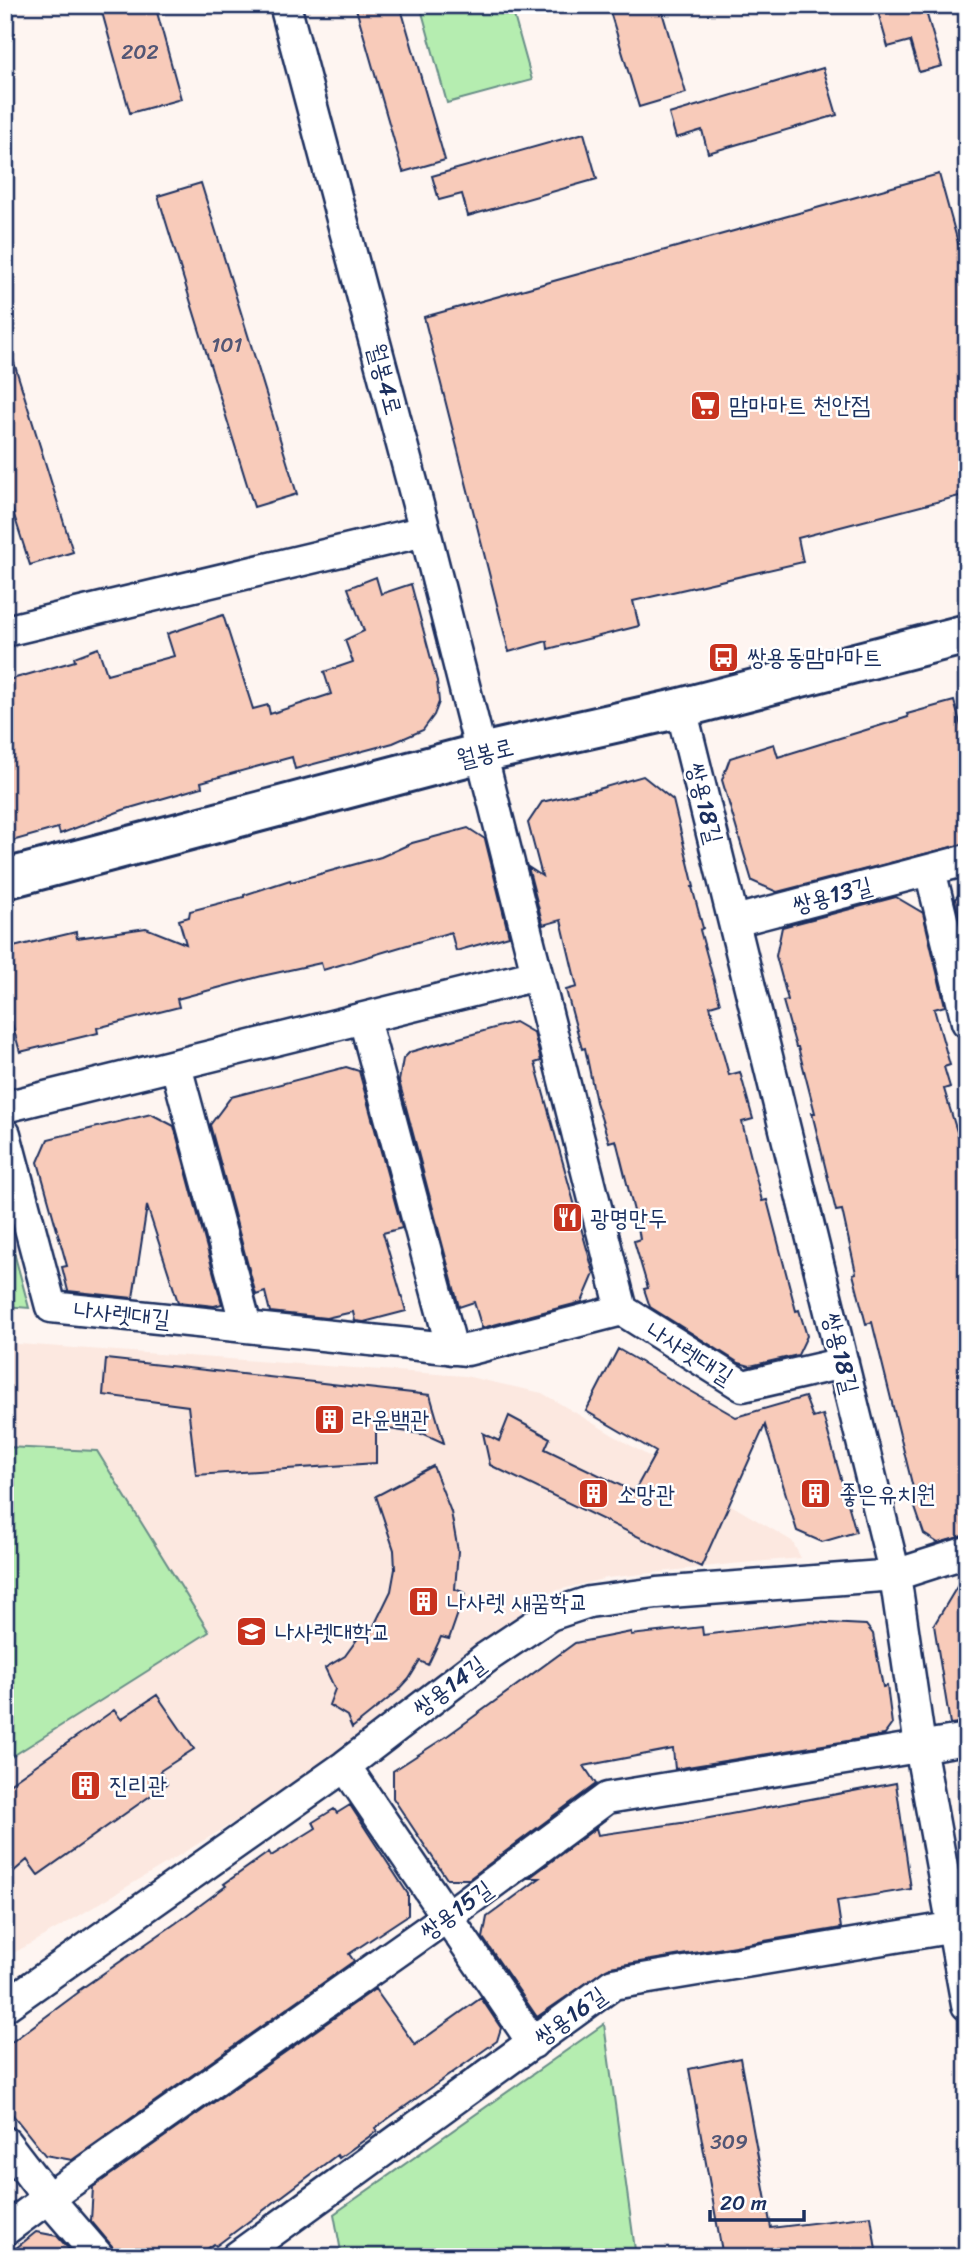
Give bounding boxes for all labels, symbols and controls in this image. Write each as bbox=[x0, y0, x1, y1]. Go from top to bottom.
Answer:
house number: 202 bbox=[121, 33, 159, 71]
house number: 101 bbox=[211, 326, 243, 364]
street label: 월봉4로 bbox=[355, 338, 415, 420]
place label: 맘마마트 천안점 bbox=[729, 384, 870, 426]
supermarket icon: 맘마마트 천안점 bbox=[689, 388, 723, 422]
place label: 쌍용동맘마마트 bbox=[747, 636, 882, 678]
bus stop icon: 쌍용동맘마마트 bbox=[707, 640, 741, 674]
street label: 월봉로 bbox=[452, 726, 518, 780]
street label: 쌍용18길 bbox=[675, 758, 735, 848]
street label: 쌍용13길 bbox=[787, 864, 877, 926]
place label: 광명만두 bbox=[590, 1197, 667, 1239]
restaurant icon: 광명만두 bbox=[550, 1201, 584, 1235]
street label: 나사렛대길 bbox=[72, 1288, 172, 1340]
street label: 쌍용18길 bbox=[811, 1308, 871, 1398]
street label: 나사렛대길 bbox=[638, 1310, 742, 1396]
place label: 라윤백관 bbox=[352, 1398, 429, 1440]
building icon: 라윤백관 bbox=[312, 1402, 346, 1436]
place label: 소망관 bbox=[617, 1473, 675, 1515]
place label: 좋은유치원 bbox=[839, 1473, 936, 1515]
building icon: 소망관 bbox=[577, 1477, 611, 1511]
building icon: 좋은유치원 bbox=[799, 1477, 833, 1511]
place label: 나사렛 새꿈학교 bbox=[447, 1581, 588, 1623]
building icon: 나사렛 새꿈학교 bbox=[407, 1585, 441, 1619]
place label: 나사렛대학교 bbox=[275, 1611, 391, 1653]
school or university icon: 나사렛대학교 bbox=[235, 1615, 269, 1649]
street label: 쌍용14길 bbox=[403, 1644, 495, 1728]
place label: 진리관 bbox=[109, 1764, 167, 1806]
building icon: 진리관 bbox=[69, 1768, 103, 1802]
street label: 쌍용15길 bbox=[410, 1869, 502, 1951]
street label: 쌍용16길 bbox=[525, 1975, 615, 2057]
house number: 309 bbox=[710, 2123, 748, 2161]
scale bar bbox=[710, 2178, 804, 2222]
text: 20 m bbox=[720, 2184, 767, 2222]

